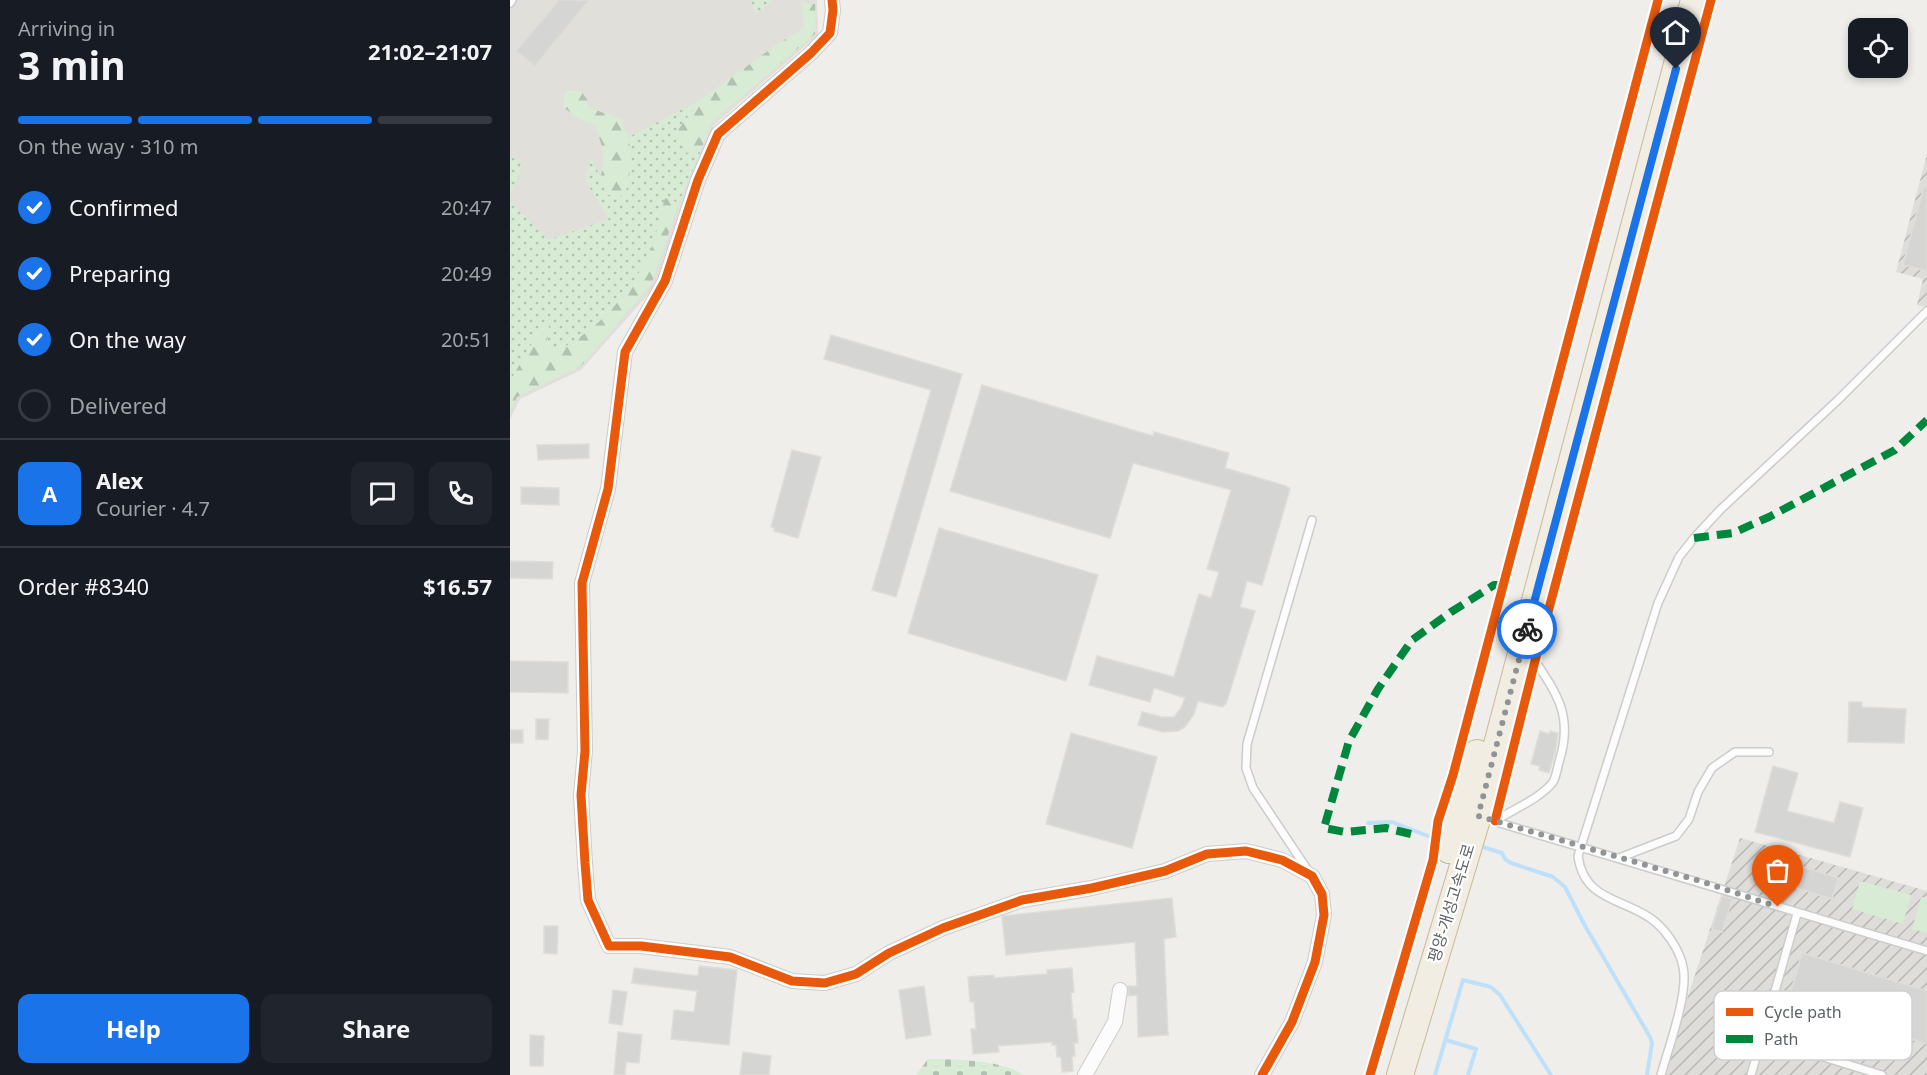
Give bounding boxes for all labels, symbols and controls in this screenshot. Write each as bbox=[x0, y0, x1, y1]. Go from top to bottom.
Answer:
pin bbox=[1650, 7, 1701, 69]
text: Arriving in bbox=[18, 15, 115, 42]
icon: home bbox=[1659, 16, 1692, 49]
map controls bbox=[1848, 18, 1908, 78]
button: locate bbox=[1848, 18, 1908, 78]
text: 21:02–21:07 bbox=[368, 36, 492, 66]
text: 3 min bbox=[18, 38, 125, 91]
text: On the way · 310 m bbox=[18, 133, 198, 160]
icon: check bbox=[18, 191, 51, 224]
text: Confirmed bbox=[69, 192, 179, 222]
text: 20:47 bbox=[441, 194, 492, 221]
icon: check bbox=[18, 257, 51, 290]
text: Preparing bbox=[69, 258, 171, 288]
text: 20:49 bbox=[441, 260, 492, 287]
icon: check bbox=[18, 323, 51, 356]
text: On the way bbox=[69, 324, 186, 354]
text: 20:51 bbox=[441, 326, 492, 353]
text: Delivered bbox=[69, 390, 167, 420]
button: chat bbox=[351, 462, 414, 525]
button: phone bbox=[429, 462, 492, 525]
text: Alex bbox=[96, 465, 143, 495]
text: A bbox=[42, 478, 57, 508]
text: Courier · 4.7 bbox=[96, 495, 210, 522]
text: Order #8340 bbox=[18, 571, 149, 601]
text: $16.57 bbox=[423, 571, 492, 601]
courier bbox=[1497, 599, 1557, 659]
icon: bike bbox=[1511, 613, 1544, 646]
street label: 평양-개성고속도로 bbox=[1423, 841, 1480, 965]
pin bbox=[1752, 845, 1803, 907]
icon: bag bbox=[1761, 854, 1794, 887]
legend bbox=[1714, 991, 1912, 1060]
button: Help bbox=[18, 994, 249, 1063]
button: Share bbox=[261, 994, 492, 1063]
text: Cycle path bbox=[1764, 1001, 1842, 1023]
text: Path bbox=[1764, 1028, 1798, 1050]

